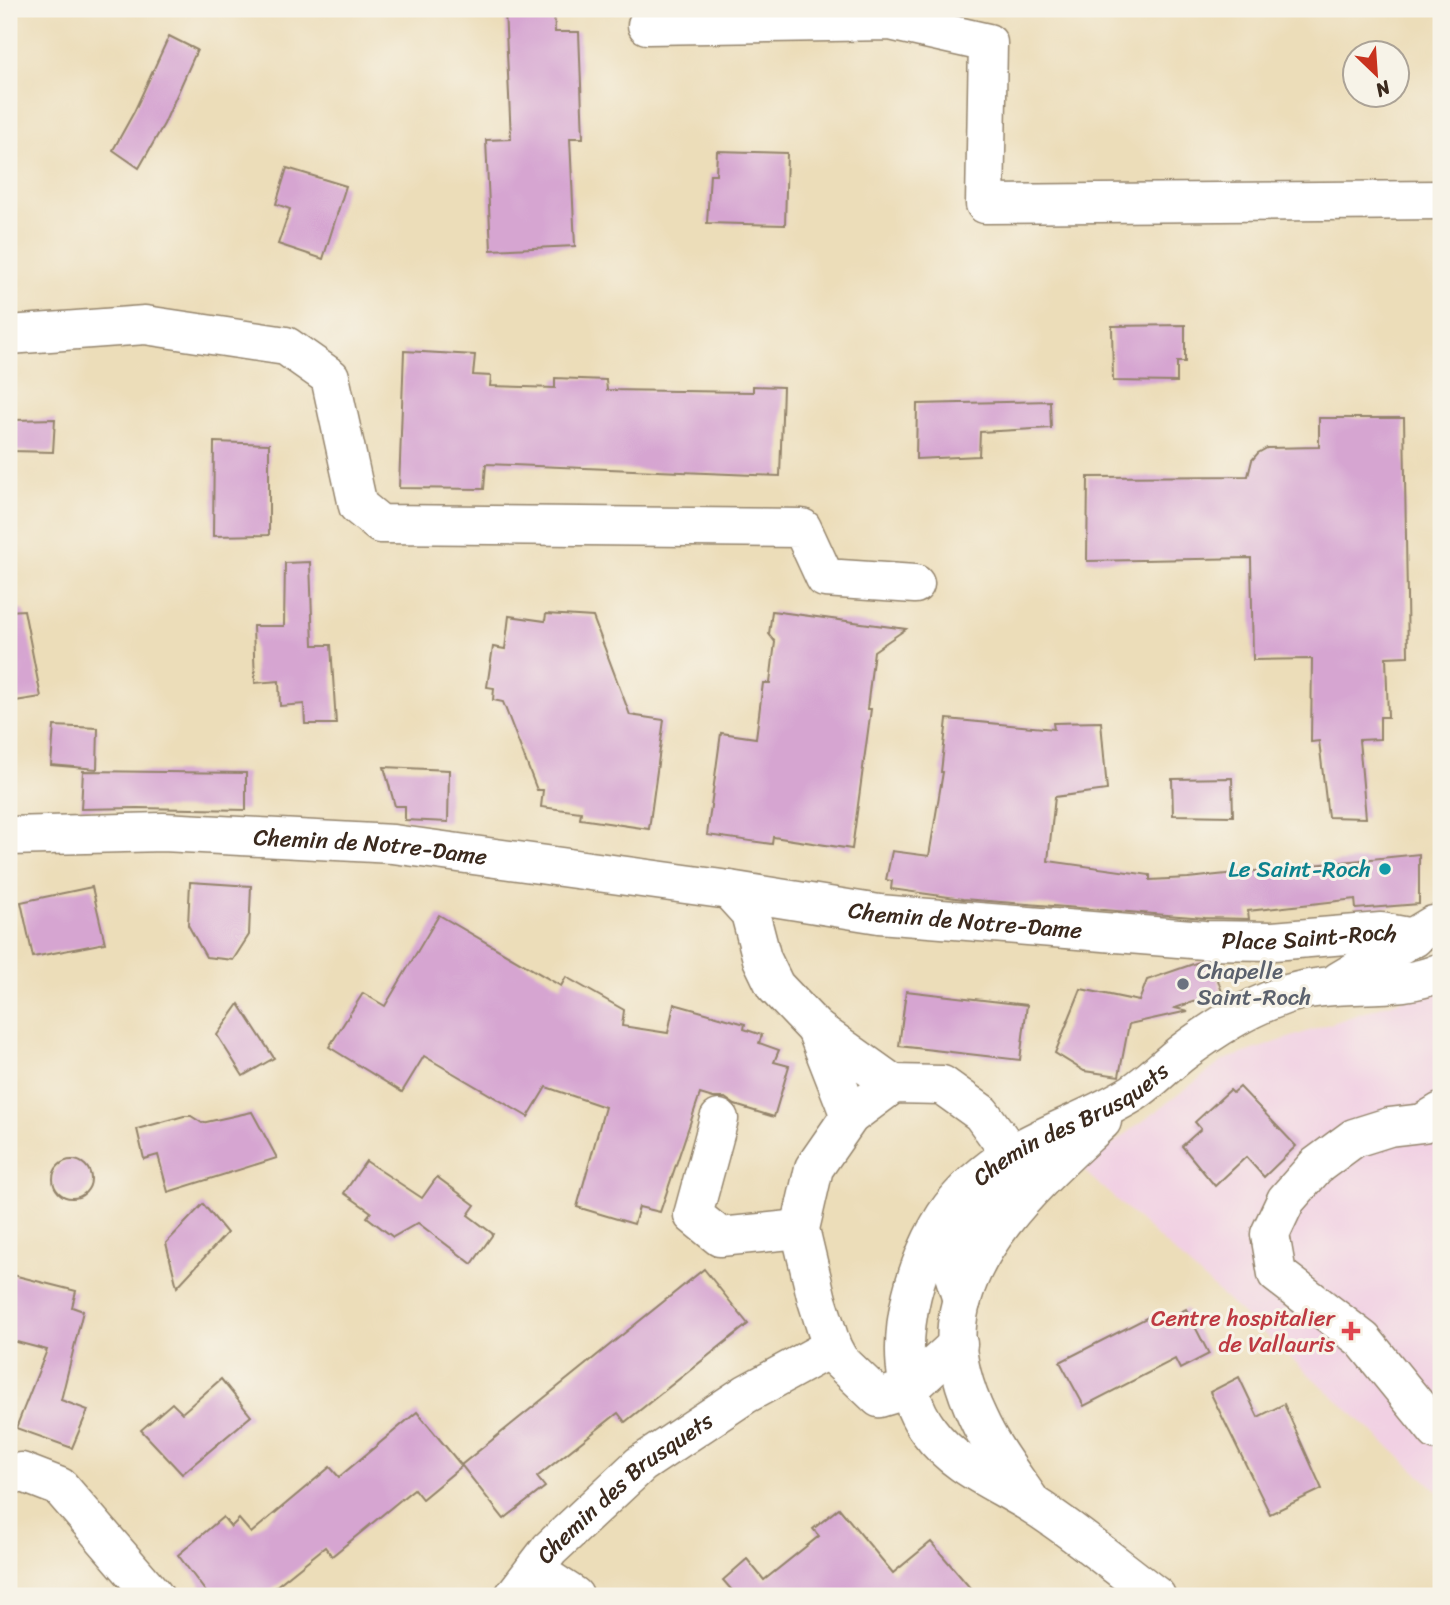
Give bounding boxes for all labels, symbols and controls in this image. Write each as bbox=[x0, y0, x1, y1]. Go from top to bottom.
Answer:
north arrow bbox=[1342, 38, 1412, 108]
text: N bbox=[1369, 71, 1397, 107]
street label: Chemin de Notre-Dame bbox=[253, 817, 490, 878]
place label: Le Saint-Roch bbox=[1228, 849, 1371, 890]
marker: Le Saint-Roch bbox=[1377, 861, 1393, 877]
street label: Chemin de Notre-Dame bbox=[845, 889, 1084, 951]
street label: Place Saint-Roch bbox=[1221, 912, 1400, 962]
place label: Chapelle Saint-Roch bbox=[1197, 951, 1311, 1018]
marker: Chapelle Saint-Roch bbox=[1175, 976, 1191, 992]
street label: Chemin des Brusquets bbox=[963, 1052, 1179, 1197]
place label: Centre hospitalier de Vallauris bbox=[1151, 1298, 1337, 1365]
marker: Centre hospitalier de Vallauris bbox=[1341, 1321, 1361, 1341]
street label: Chemin des Brusquets bbox=[526, 1401, 722, 1573]

